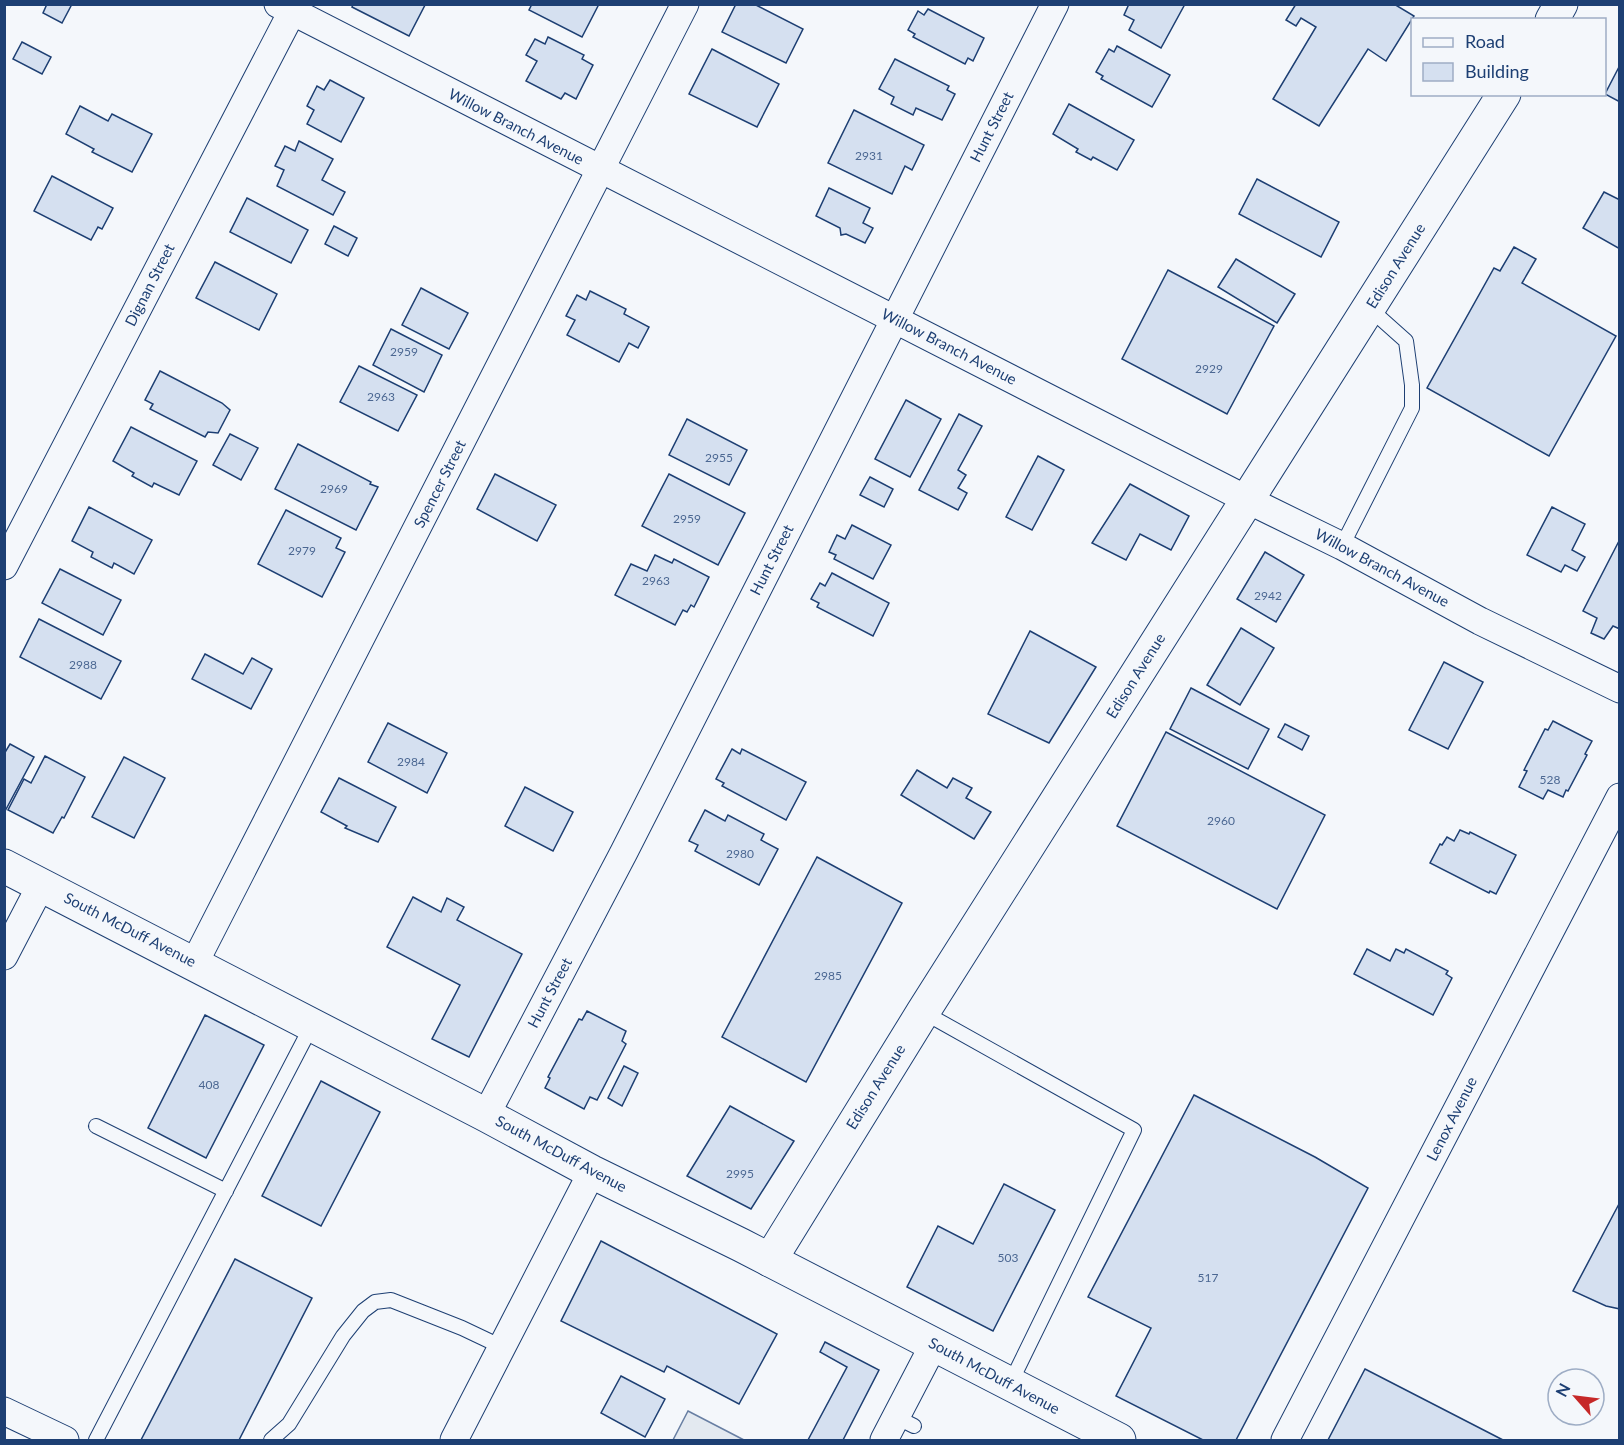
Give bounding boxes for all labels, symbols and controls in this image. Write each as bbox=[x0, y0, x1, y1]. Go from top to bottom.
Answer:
legend bbox=[1411, 18, 1606, 96]
text: Road bbox=[1465, 30, 1505, 52]
text: Building bbox=[1465, 60, 1529, 82]
street label: Willow Branch Avenue bbox=[446, 84, 587, 168]
street label: Hunt Street bbox=[966, 88, 1017, 165]
house number: 2931 bbox=[855, 148, 883, 163]
street label: Edison Avenue bbox=[1362, 220, 1428, 311]
street label: Dignan Street bbox=[121, 240, 178, 329]
street label: Willow Branch Avenue bbox=[879, 304, 1020, 388]
house number: 2959 bbox=[390, 344, 418, 359]
house number: 2929 bbox=[1195, 361, 1223, 376]
house number: 2963 bbox=[367, 389, 395, 404]
street label: Spencer Street bbox=[409, 436, 469, 530]
house number: 2955 bbox=[705, 450, 733, 465]
house number: 2969 bbox=[320, 481, 348, 496]
house number: 2959 bbox=[673, 511, 701, 526]
street label: Hunt Street bbox=[746, 521, 797, 598]
street label: Willow Branch Avenue bbox=[1312, 524, 1453, 610]
house number: 2979 bbox=[288, 543, 316, 558]
house number: 2963 bbox=[642, 573, 670, 588]
house number: 2942 bbox=[1254, 588, 1282, 603]
street label: Edison Avenue bbox=[1102, 630, 1168, 721]
house number: 2988 bbox=[69, 657, 97, 672]
house number: 2984 bbox=[397, 754, 425, 769]
house number: 528 bbox=[1540, 772, 1560, 787]
house number: 2960 bbox=[1207, 813, 1235, 828]
house number: 2980 bbox=[726, 846, 754, 861]
street label: South McDuff Avenue bbox=[61, 888, 200, 970]
street label: Hunt Street bbox=[523, 954, 575, 1031]
house number: 2985 bbox=[814, 968, 842, 983]
street label: Edison Avenue bbox=[842, 1041, 908, 1132]
street label: Lenox Avenue bbox=[1422, 1073, 1480, 1164]
house number: 408 bbox=[199, 1077, 219, 1092]
street label: South McDuff Avenue bbox=[493, 1111, 630, 1195]
house number: 2995 bbox=[726, 1166, 754, 1181]
house number: 503 bbox=[998, 1250, 1018, 1265]
house number: 517 bbox=[1198, 1270, 1218, 1285]
street label: South McDuff Avenue bbox=[926, 1333, 1063, 1417]
north arrow bbox=[1546, 1367, 1606, 1427]
text: N bbox=[1551, 1380, 1574, 1400]

